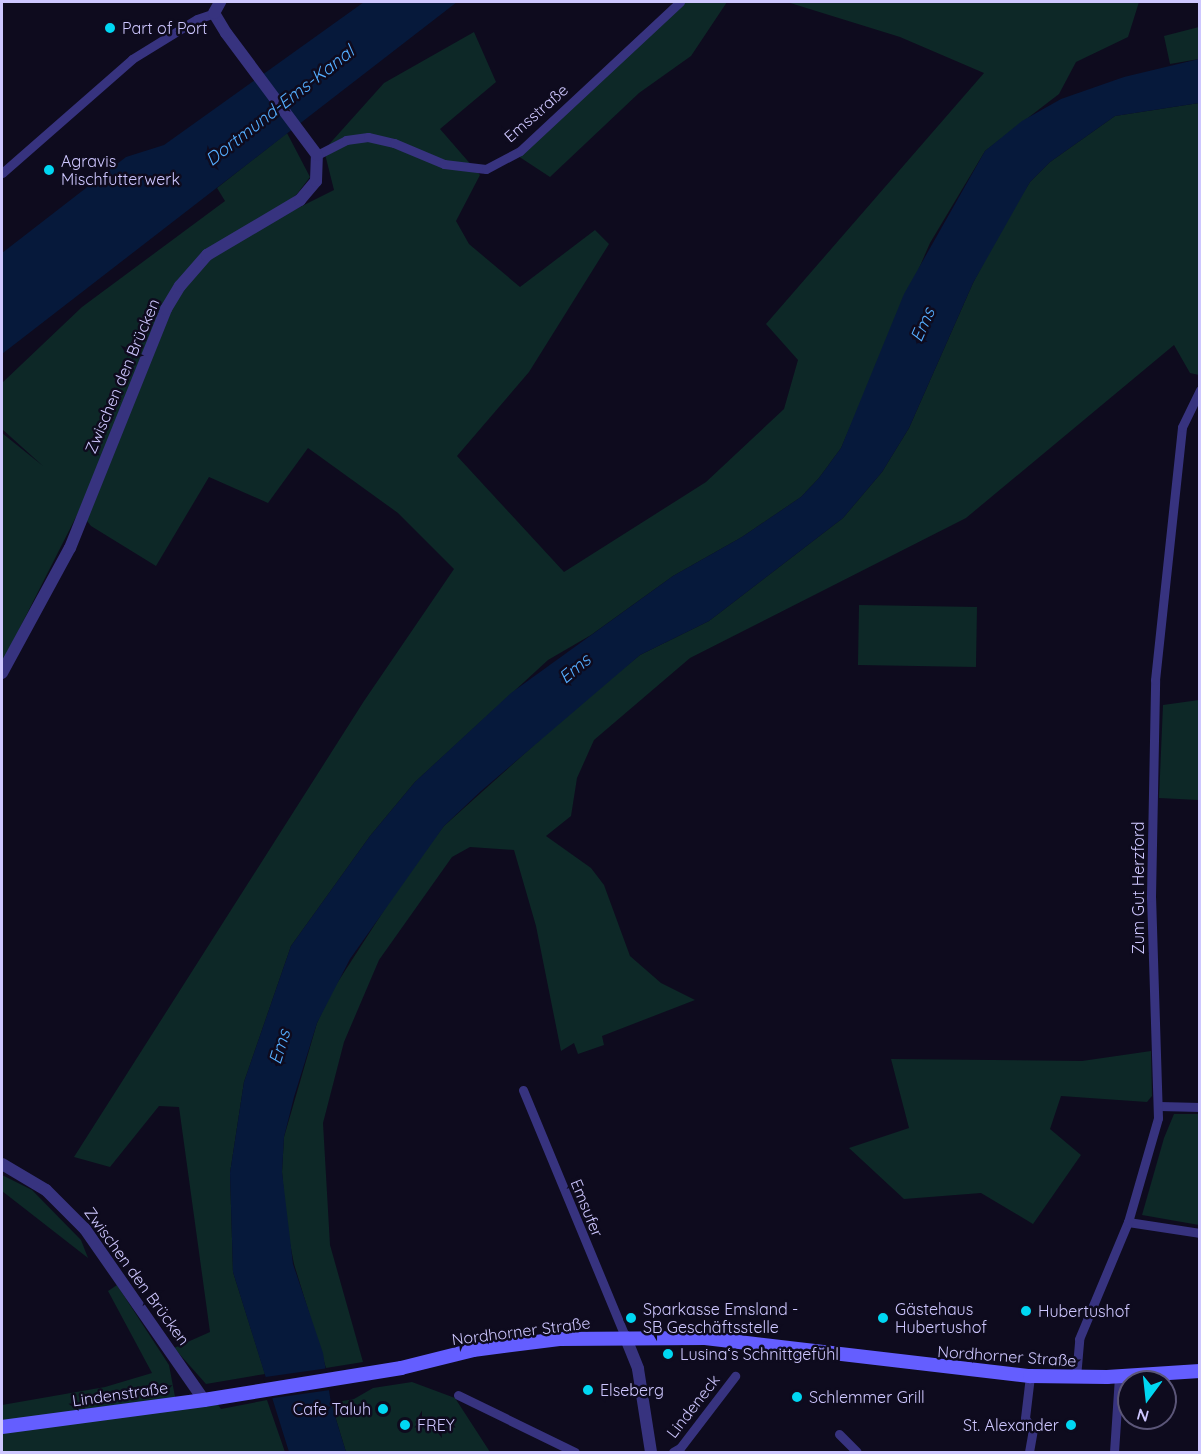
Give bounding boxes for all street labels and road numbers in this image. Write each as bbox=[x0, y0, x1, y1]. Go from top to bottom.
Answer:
street label: Emsstraße bbox=[500, 80, 572, 146]
street label: Zwischen den Brücken bbox=[81, 296, 163, 456]
street label: Zum Gut Herzford bbox=[1128, 821, 1148, 955]
street label: Emsufer bbox=[567, 1176, 607, 1240]
street label: Zwischen den Brücken bbox=[80, 1203, 194, 1349]
street label: Nordhorner Straße bbox=[451, 1313, 591, 1349]
street label: Nordhorner Straße bbox=[937, 1342, 1077, 1370]
street label: Lindeneck bbox=[662, 1371, 724, 1441]
street label: Lindenstraße bbox=[71, 1378, 169, 1410]

